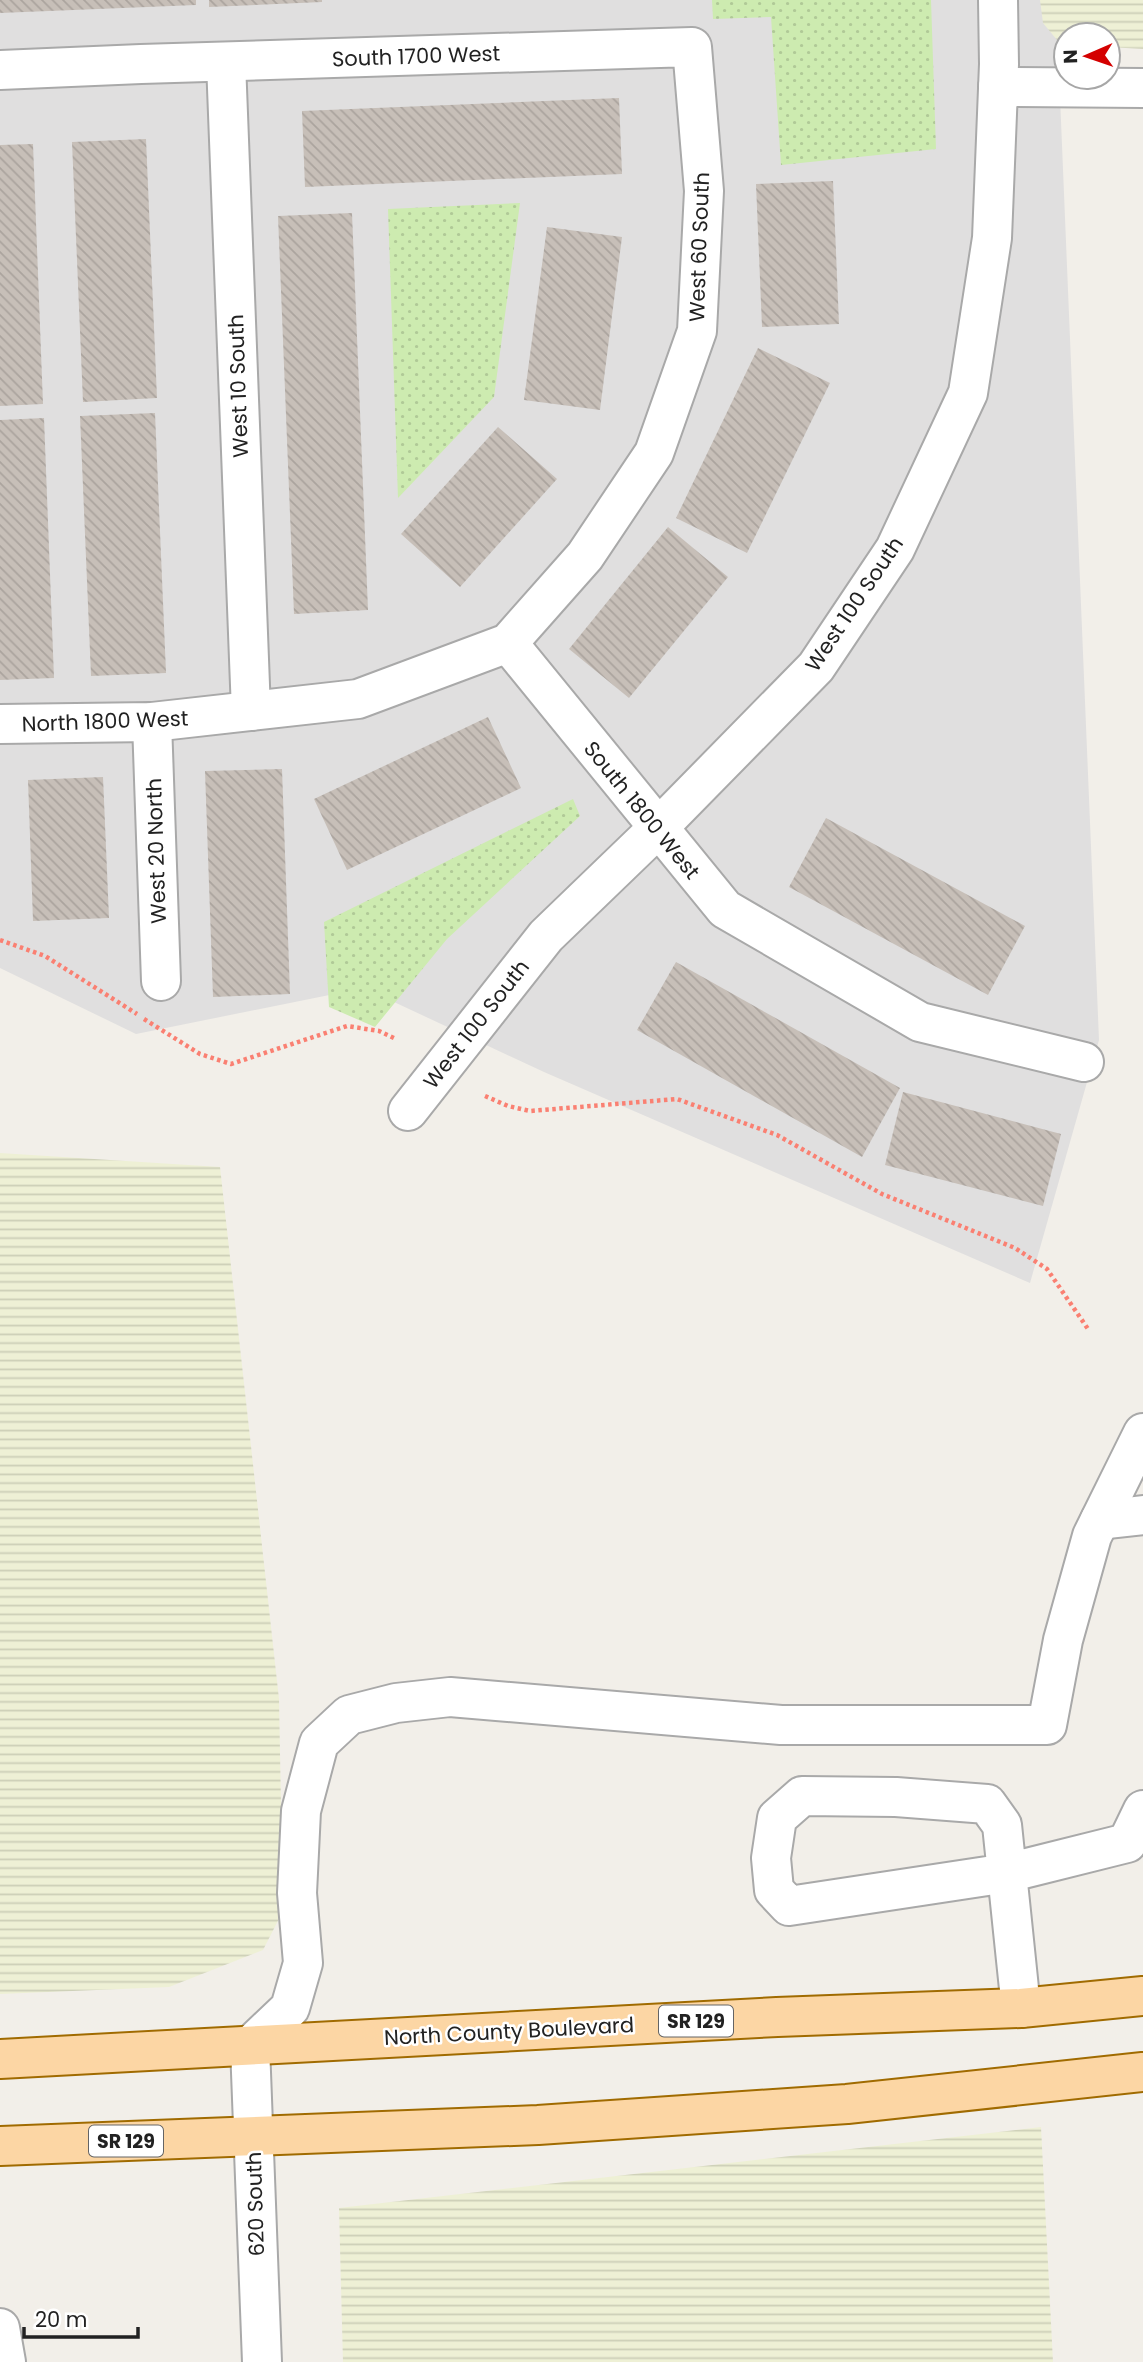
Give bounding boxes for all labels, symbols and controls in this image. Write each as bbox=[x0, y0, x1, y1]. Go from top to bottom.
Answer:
north arrow bbox=[1052, 21, 1122, 91]
street label: South 1700 West bbox=[331, 39, 501, 73]
text: N bbox=[1057, 49, 1084, 64]
street label: West 60 South bbox=[682, 171, 716, 323]
street label: West 10 South bbox=[221, 314, 255, 458]
street label: West 100 South bbox=[798, 531, 910, 677]
street label: North 1800 West bbox=[21, 704, 189, 738]
street label: South 1800 West bbox=[577, 735, 707, 885]
street label: West 20 North bbox=[139, 778, 173, 924]
street label: West 100 South bbox=[416, 953, 536, 1095]
road number: SR 129 bbox=[659, 2006, 733, 2036]
street label: North County Boulevard bbox=[383, 2010, 635, 2052]
road number: SR 129 bbox=[89, 2126, 163, 2156]
street label: 620 South bbox=[239, 2151, 271, 2257]
scale bar bbox=[24, 2296, 138, 2340]
text: 20 m bbox=[35, 2305, 88, 2334]

